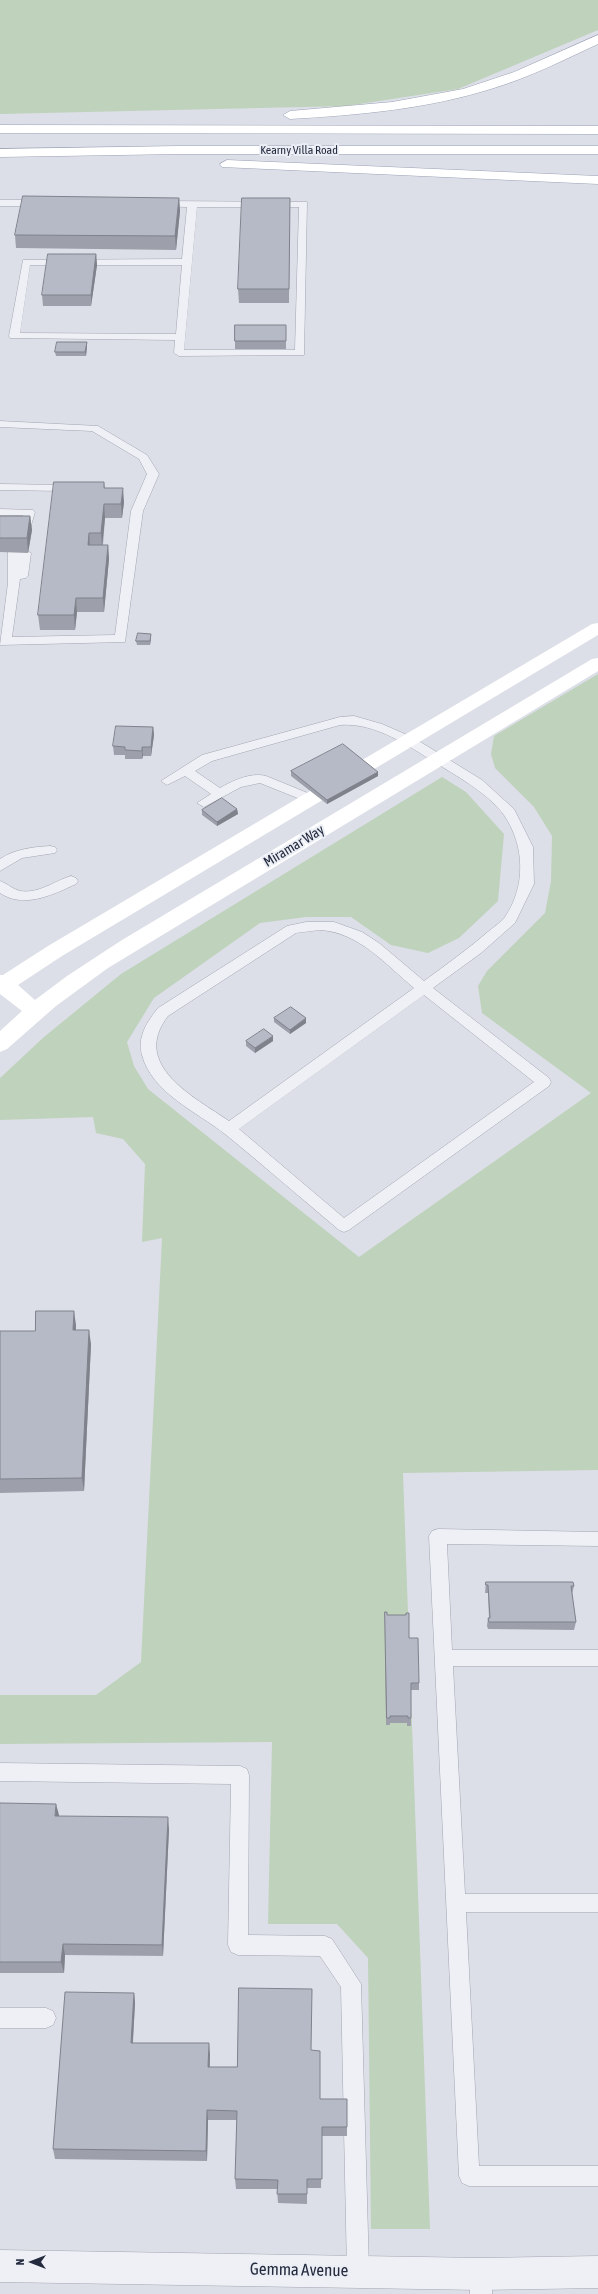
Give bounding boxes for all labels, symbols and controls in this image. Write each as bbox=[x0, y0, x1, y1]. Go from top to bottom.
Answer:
street label: Kearny Villa Road bbox=[260, 143, 338, 157]
street label: Miramar Way bbox=[261, 821, 327, 871]
north arrow bbox=[12, 2242, 52, 2282]
text: N bbox=[14, 2259, 26, 2265]
street label: Gemma Avenue bbox=[250, 2259, 348, 2281]

